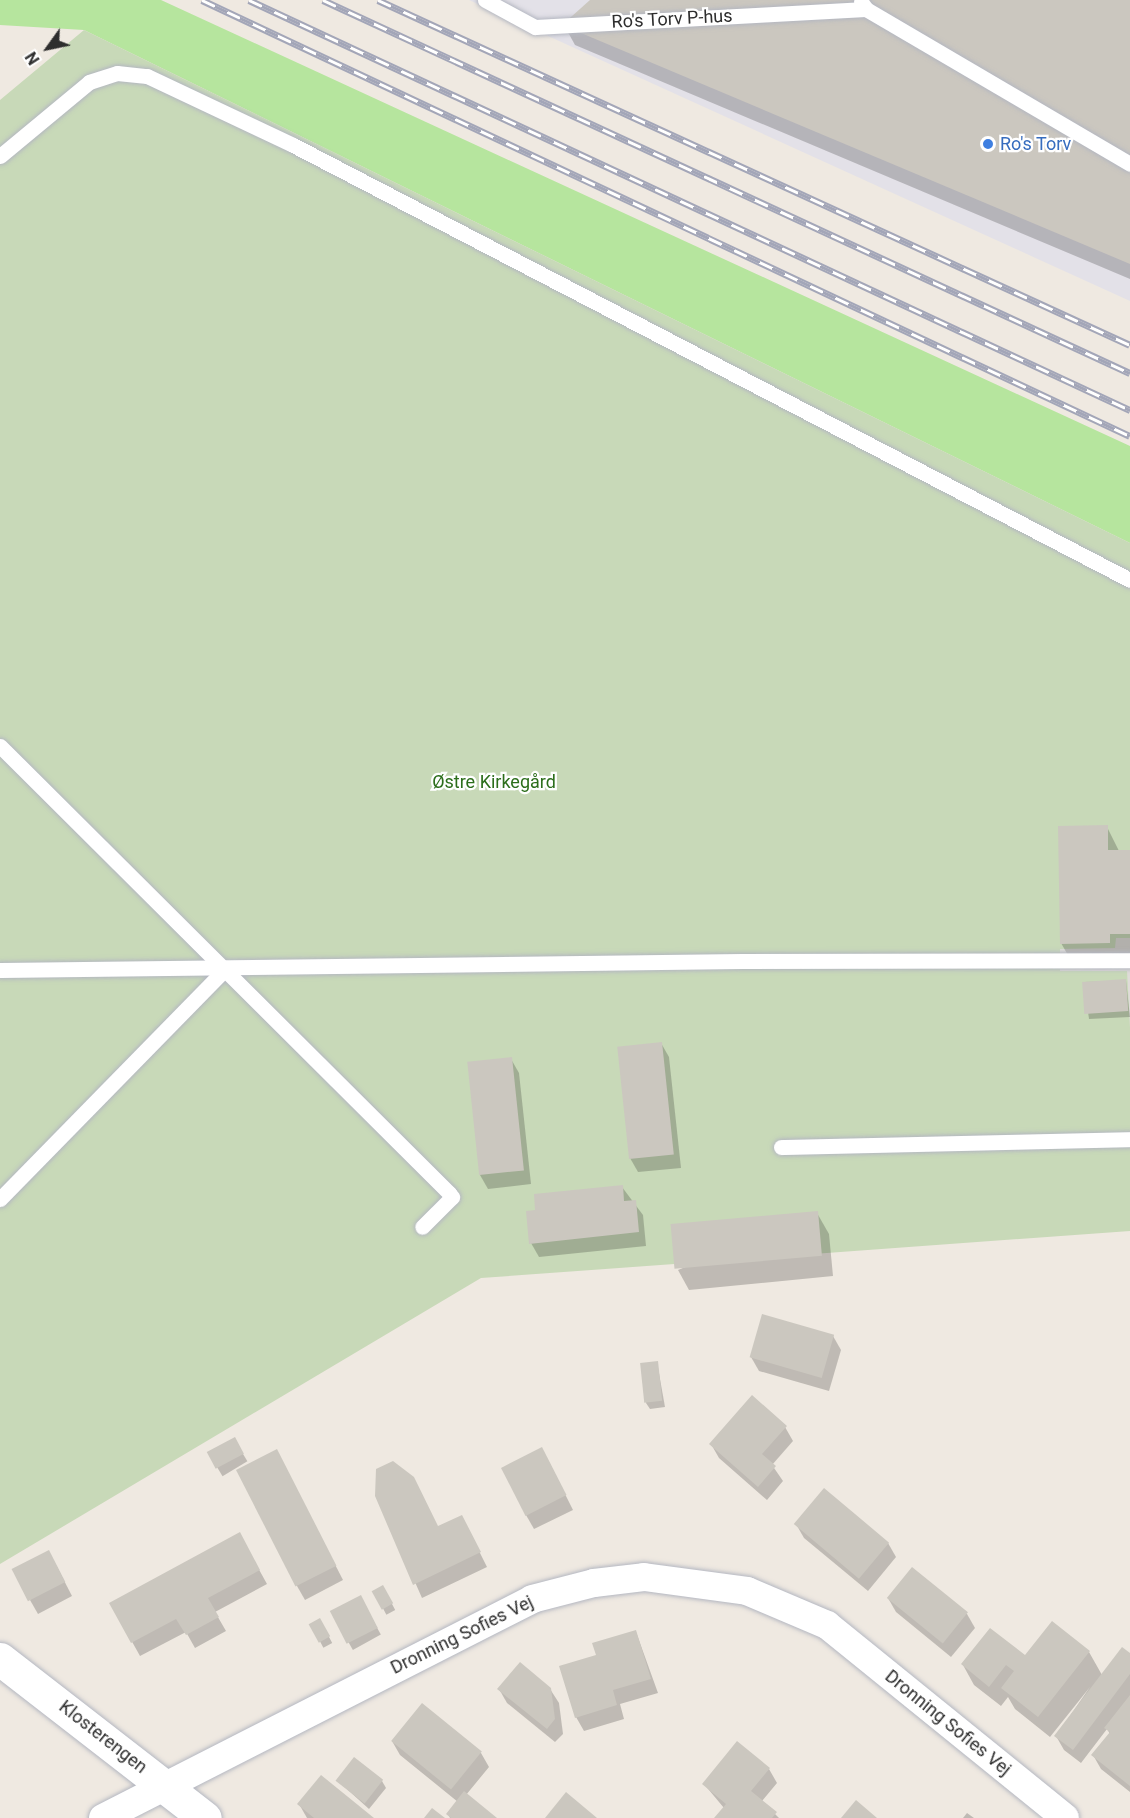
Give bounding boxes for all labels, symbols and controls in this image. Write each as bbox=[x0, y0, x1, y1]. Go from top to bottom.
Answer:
street label: Ro's Torv P-hus bbox=[611, 5, 733, 33]
north arrow bbox=[18, 18, 78, 78]
text: N bbox=[21, 48, 44, 68]
place label: Ro's Torv bbox=[1000, 133, 1071, 155]
marker: Ro's Torv bbox=[981, 137, 995, 151]
park label: Østre Kirkegård bbox=[432, 771, 556, 793]
street label: Dronning Sofies Vej bbox=[387, 1591, 537, 1679]
street label: Dronning Sofies Vej bbox=[881, 1666, 1015, 1780]
street label: Klosterengen bbox=[55, 1696, 151, 1778]

